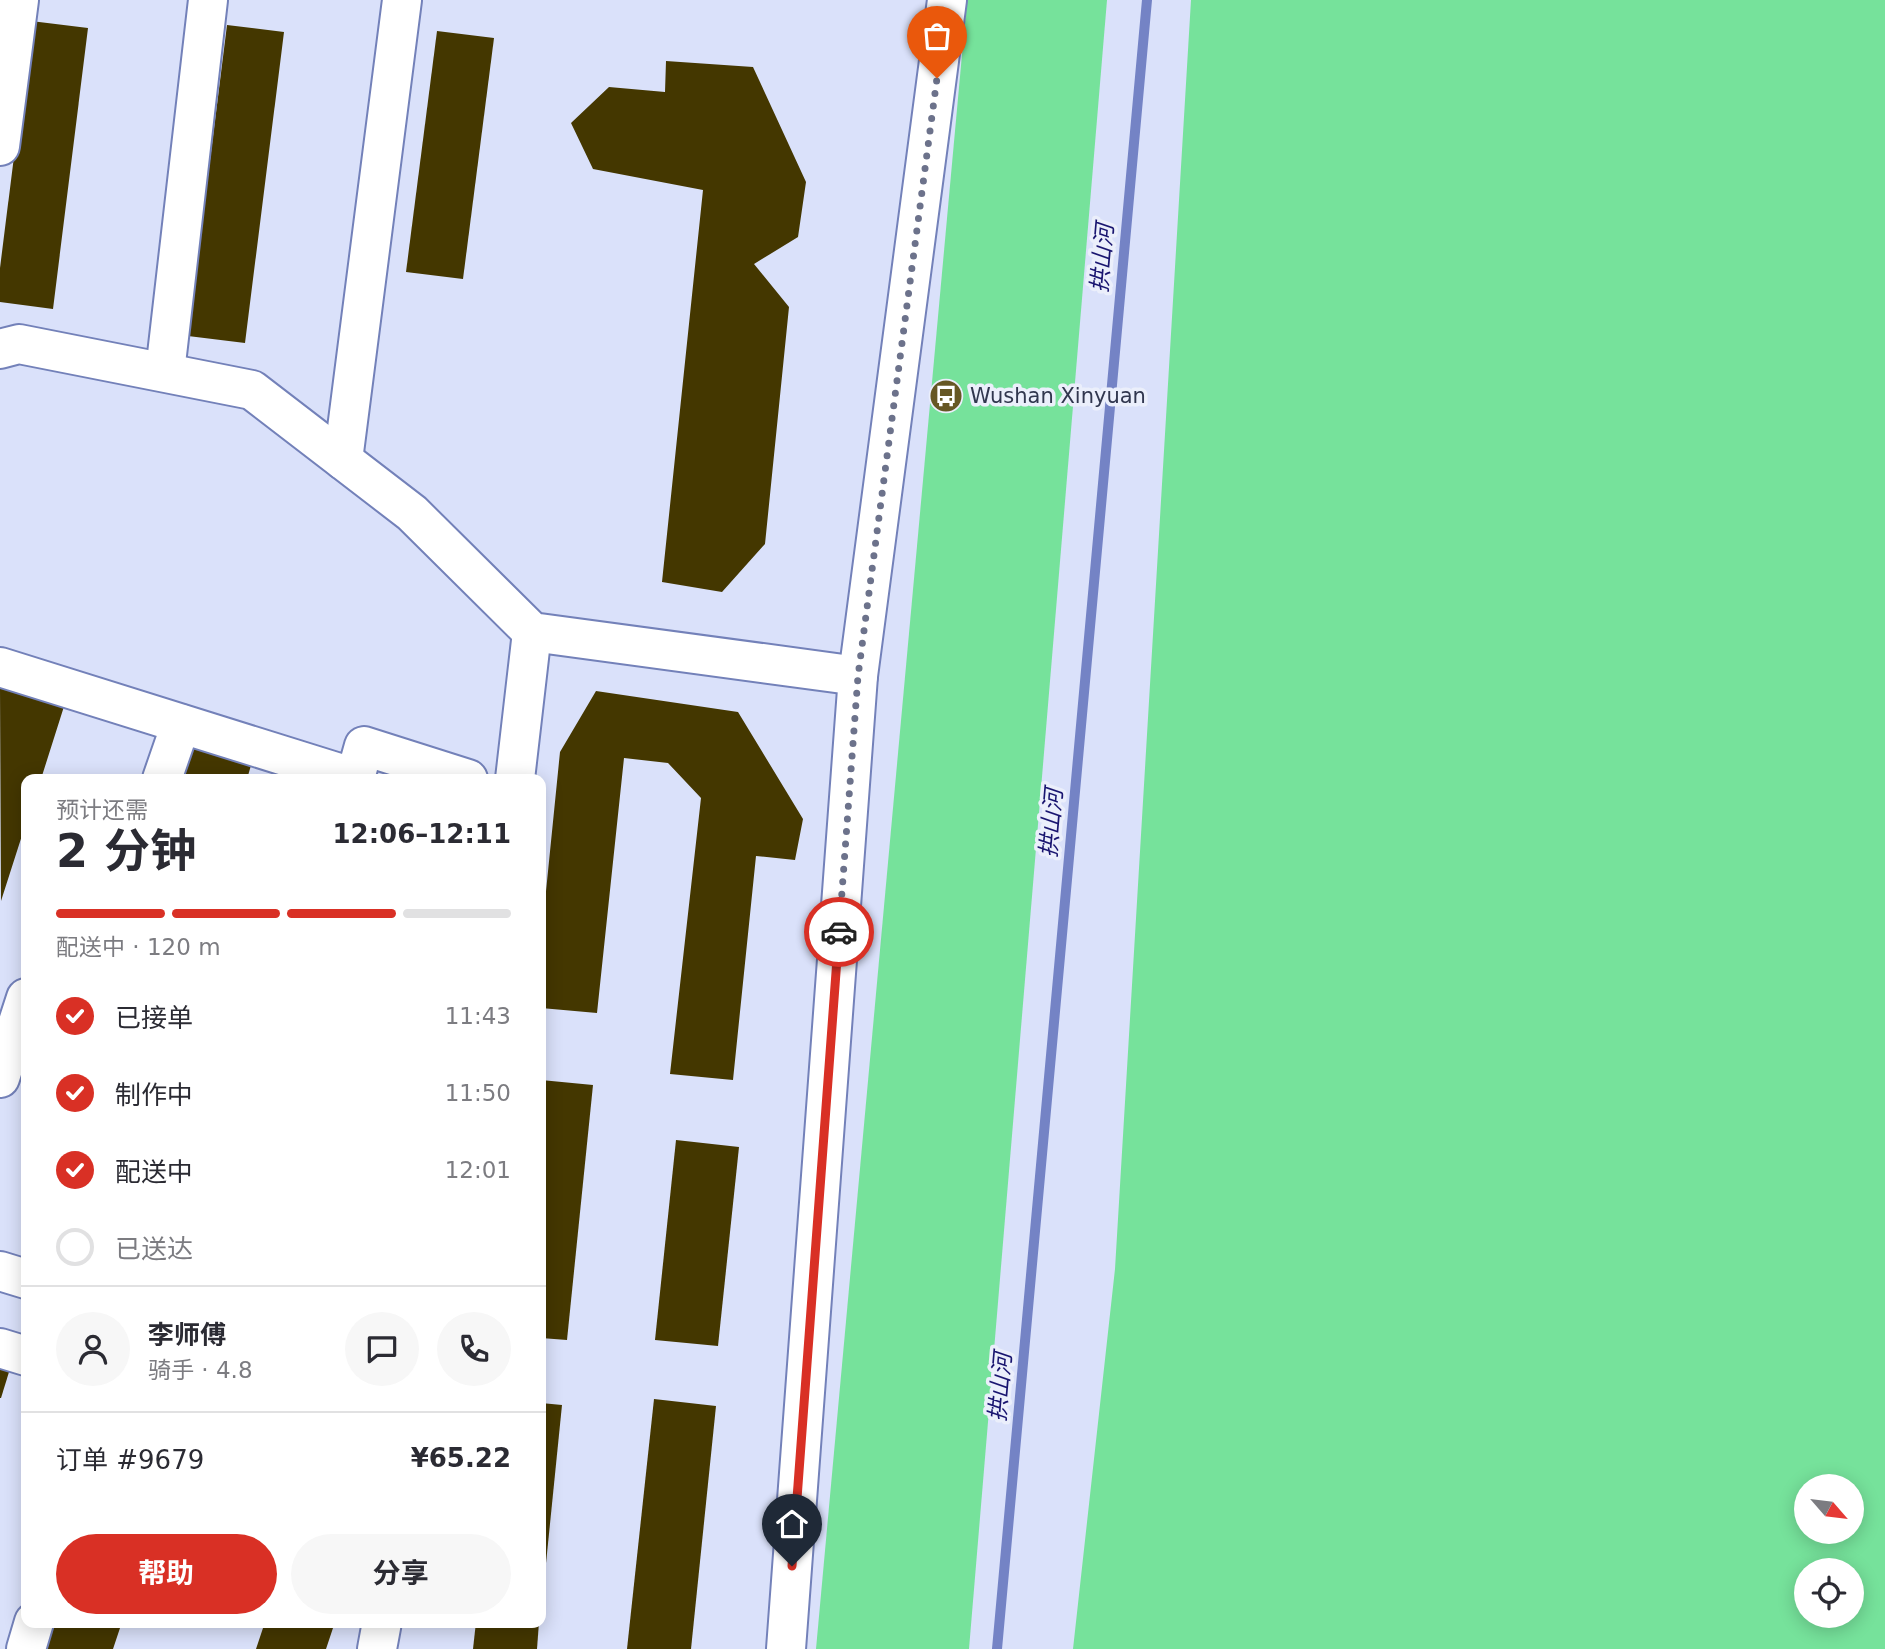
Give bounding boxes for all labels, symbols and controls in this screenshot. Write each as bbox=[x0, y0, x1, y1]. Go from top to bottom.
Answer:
pin bbox=[907, 6, 967, 78]
icon: bag bbox=[918, 17, 956, 55]
water label: 拱山河 bbox=[1086, 219, 1118, 294]
bus stop icon: Wushan Xinyuan bbox=[927, 377, 965, 415]
place label: Wushan Xinyuan bbox=[970, 384, 1146, 408]
water label: 拱山河 bbox=[1035, 784, 1067, 859]
text: 预计还需 bbox=[56, 797, 148, 823]
text: 12:06–12:11 bbox=[332, 819, 511, 849]
text: 2 分钟 bbox=[56, 824, 196, 878]
courier bbox=[804, 897, 874, 967]
icon: car bbox=[820, 913, 858, 951]
text: 配送中 · 120 m bbox=[56, 934, 221, 960]
icon: check bbox=[56, 997, 94, 1035]
text: 已接单 bbox=[115, 1003, 193, 1033]
text: 11:43 bbox=[445, 1003, 511, 1029]
icon: check bbox=[56, 1074, 94, 1112]
text: 制作中 bbox=[115, 1080, 193, 1110]
text: 11:50 bbox=[445, 1080, 511, 1106]
icon: check bbox=[56, 1151, 94, 1189]
text: 配送中 bbox=[115, 1157, 193, 1187]
text: 12:01 bbox=[445, 1157, 511, 1183]
text: 已送达 bbox=[115, 1234, 193, 1264]
button: person bbox=[56, 1312, 130, 1386]
button: chat bbox=[345, 1312, 419, 1386]
button: phone bbox=[437, 1312, 511, 1386]
text: 李师傅 bbox=[148, 1320, 226, 1350]
water label: 拱山河 bbox=[984, 1348, 1016, 1423]
text: 骑手 · 4.8 bbox=[148, 1357, 253, 1383]
text: ¥65.22 bbox=[411, 1443, 511, 1473]
text: 订单 #9679 bbox=[56, 1445, 204, 1475]
north arrow bbox=[1794, 1474, 1864, 1544]
map controls bbox=[1794, 1474, 1864, 1628]
pin bbox=[762, 1494, 822, 1566]
icon: home bbox=[773, 1505, 811, 1543]
button: 帮助 bbox=[56, 1534, 277, 1614]
button: 分享 bbox=[291, 1534, 511, 1614]
button: locate bbox=[1794, 1558, 1864, 1628]

